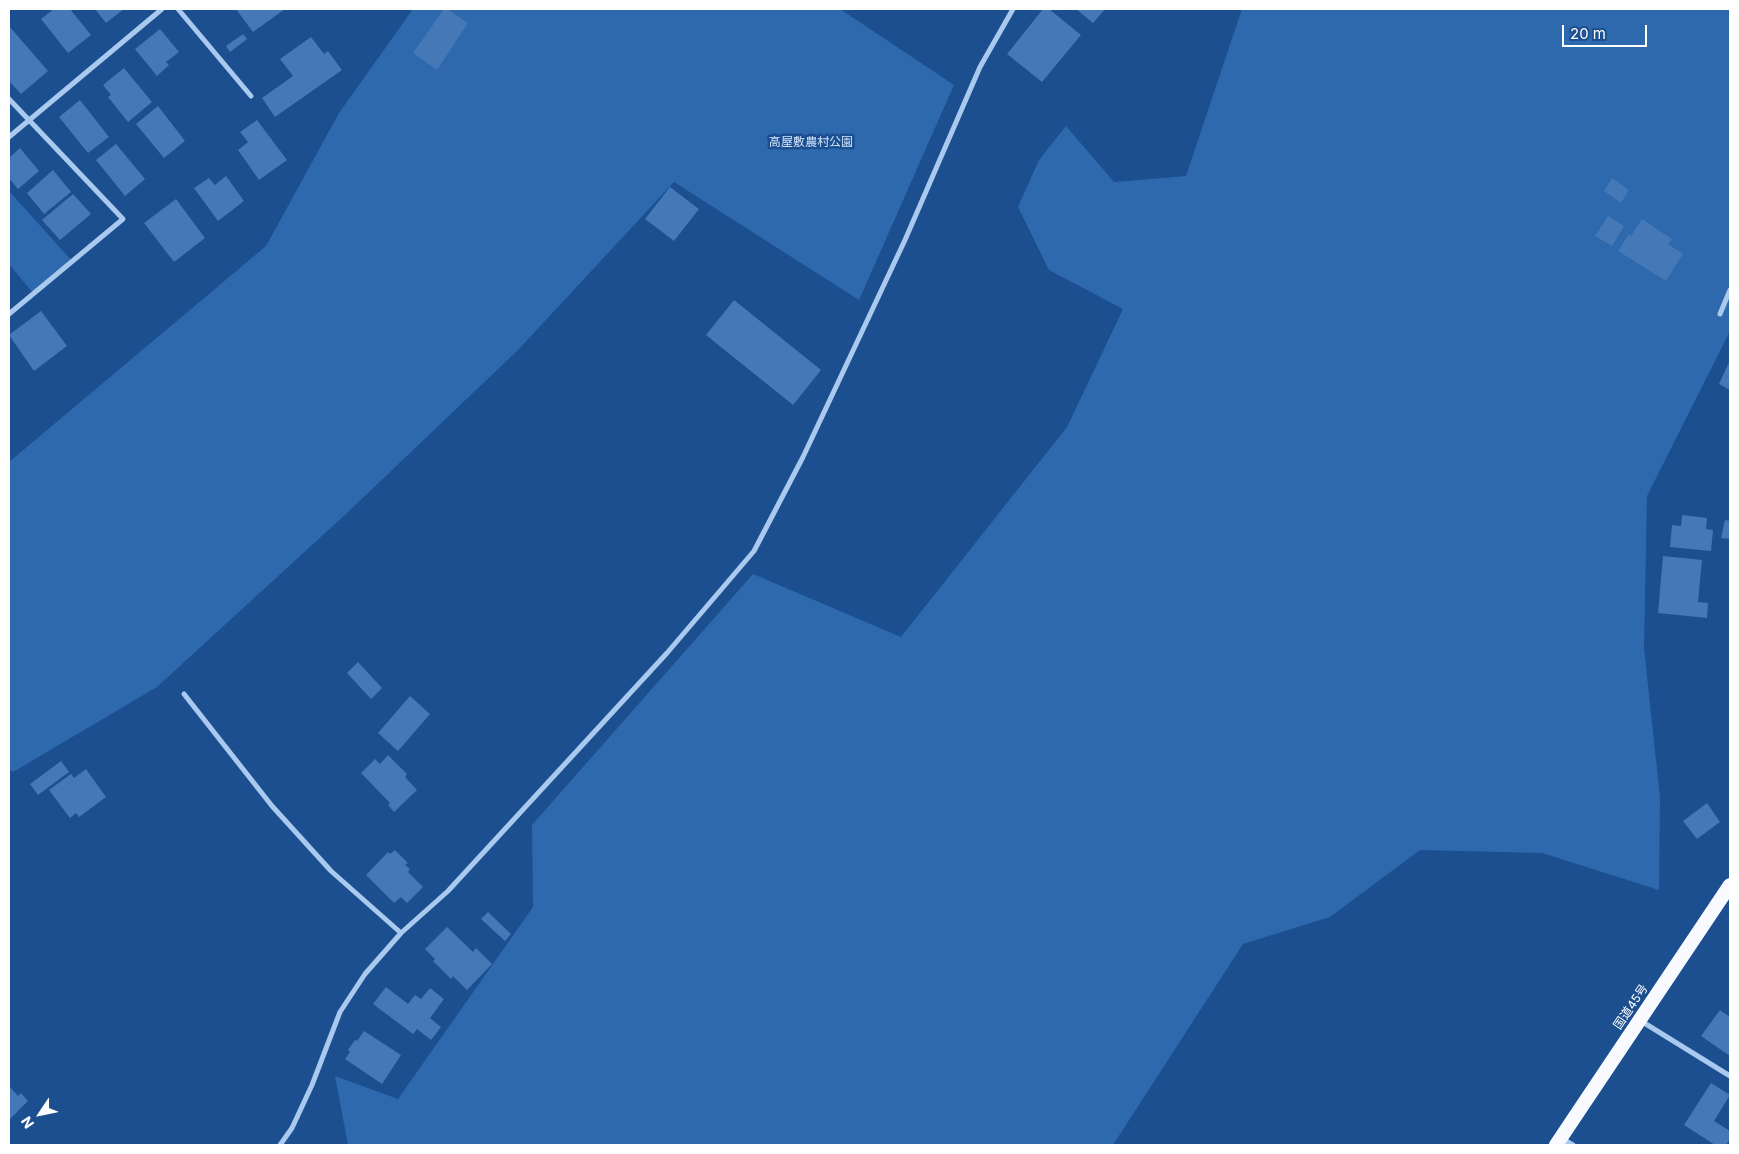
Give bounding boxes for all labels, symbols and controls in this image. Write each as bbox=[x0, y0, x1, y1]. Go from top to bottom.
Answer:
scale bar bbox=[1564, 15, 1649, 47]
text: 20 m bbox=[1570, 24, 1606, 43]
park label: 高屋敷農村公園 bbox=[769, 135, 853, 149]
street label: 国道45号 bbox=[1611, 982, 1651, 1032]
north arrow bbox=[15, 1089, 65, 1139]
text: N bbox=[17, 1113, 37, 1132]

